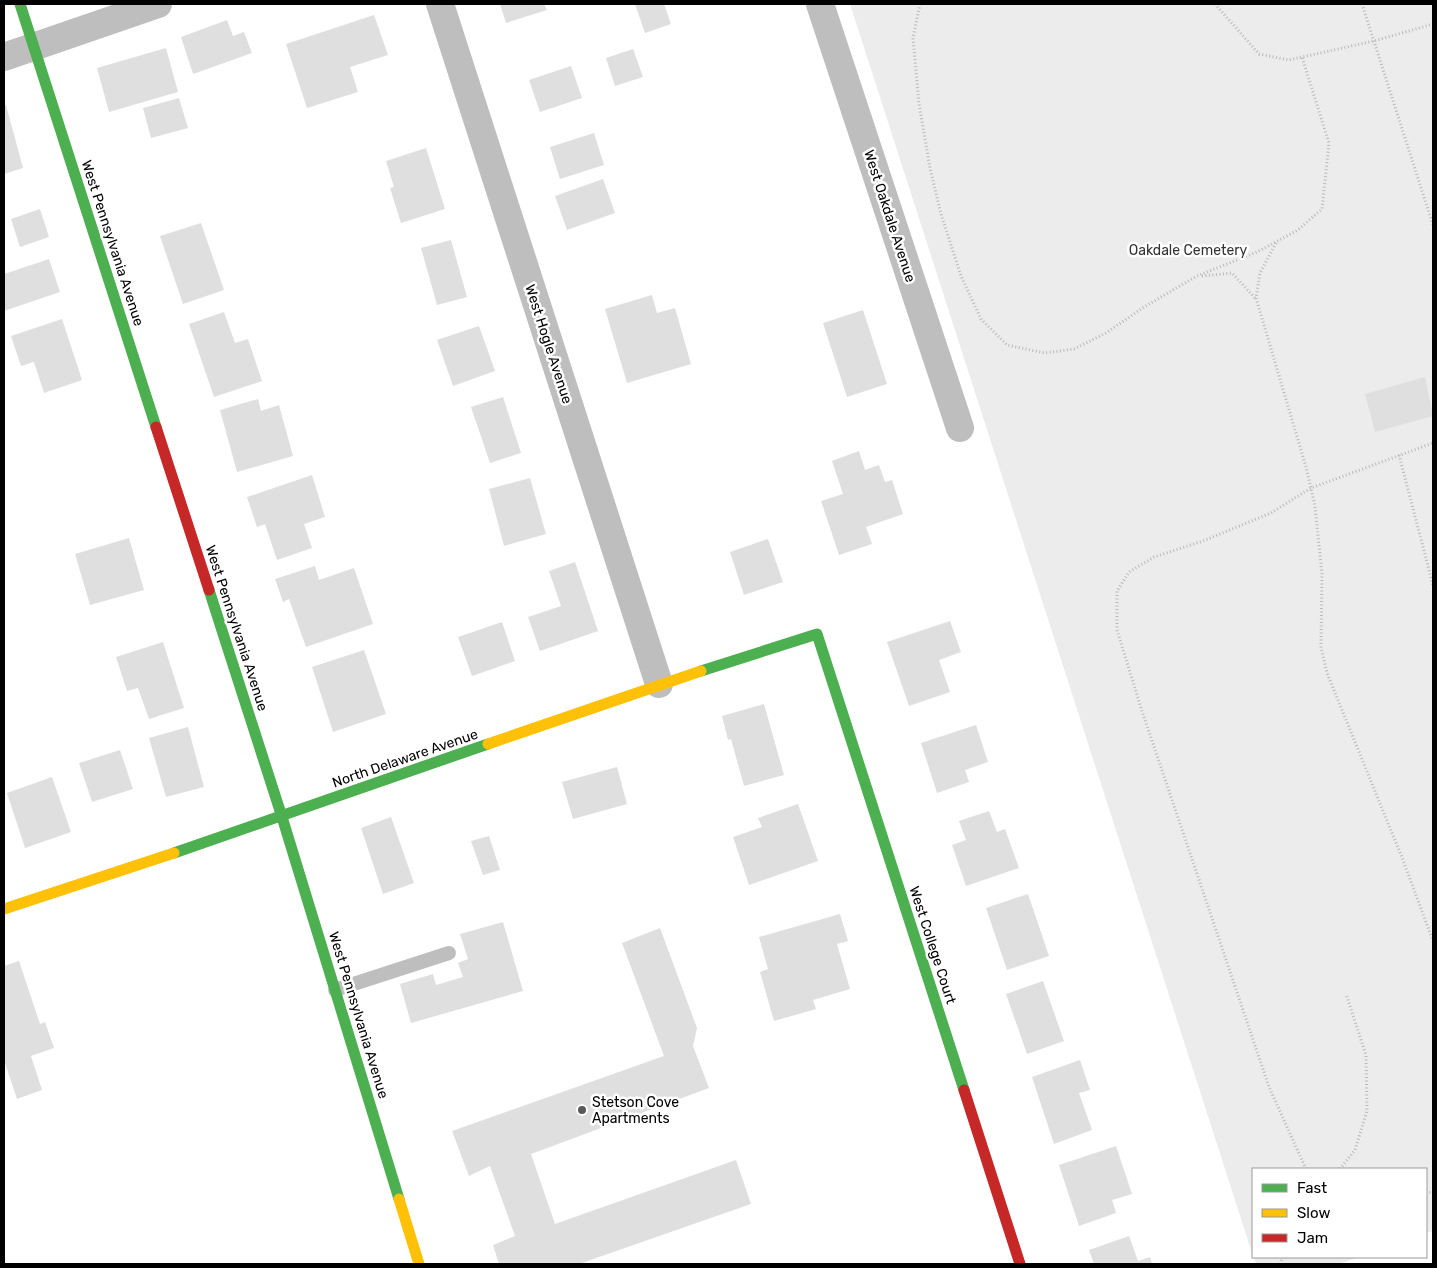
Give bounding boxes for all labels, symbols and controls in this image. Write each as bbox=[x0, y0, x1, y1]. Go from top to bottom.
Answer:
street label: West Oakdale Avenue bbox=[860, 148, 919, 285]
street label: West Pennsylvania Avenue bbox=[78, 158, 147, 328]
park label: Oakdale Cemetery bbox=[1129, 242, 1248, 259]
street label: West Hogle Avenue bbox=[521, 282, 576, 406]
street label: West Pennsylvania Avenue bbox=[202, 543, 271, 713]
street label: North Delaware Avenue bbox=[330, 725, 480, 791]
street label: West College Court bbox=[905, 884, 960, 1007]
street label: West Pennsylvania Avenue bbox=[325, 930, 392, 1101]
place label: Stetson Cove Apartments bbox=[592, 1094, 679, 1127]
marker: Stetson Cove Apartments bbox=[576, 1104, 588, 1116]
legend bbox=[1252, 1168, 1427, 1258]
text: Fast bbox=[1297, 1179, 1327, 1197]
text: Slow bbox=[1297, 1204, 1330, 1222]
text: Jam bbox=[1297, 1229, 1328, 1247]

